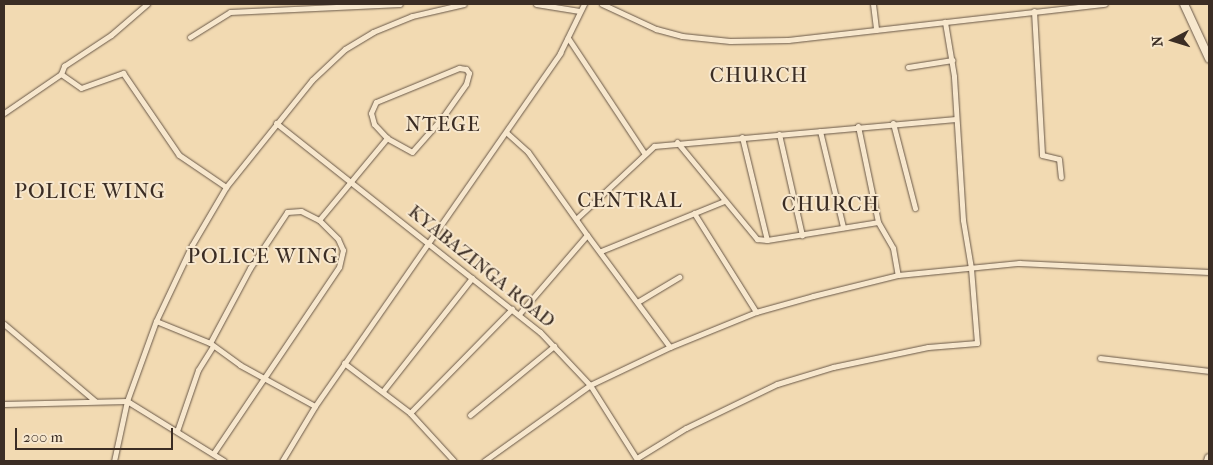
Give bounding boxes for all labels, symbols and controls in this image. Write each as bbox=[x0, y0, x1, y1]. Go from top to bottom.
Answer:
north arrow bbox=[1148, 15, 1198, 65]
text: N bbox=[1149, 35, 1166, 47]
district label: CHURCH bbox=[709, 62, 809, 88]
district label: NTEGE bbox=[405, 111, 481, 137]
district label: POLICE WING bbox=[13, 178, 167, 204]
district label: CENTRAL bbox=[576, 187, 684, 213]
district label: CHURCH bbox=[781, 191, 881, 217]
street label: KYABAZINGA ROAD bbox=[403, 201, 559, 333]
district label: POLICE WING bbox=[186, 243, 340, 269]
scale bar bbox=[18, 418, 175, 450]
text: 200 m bbox=[23, 428, 63, 446]

